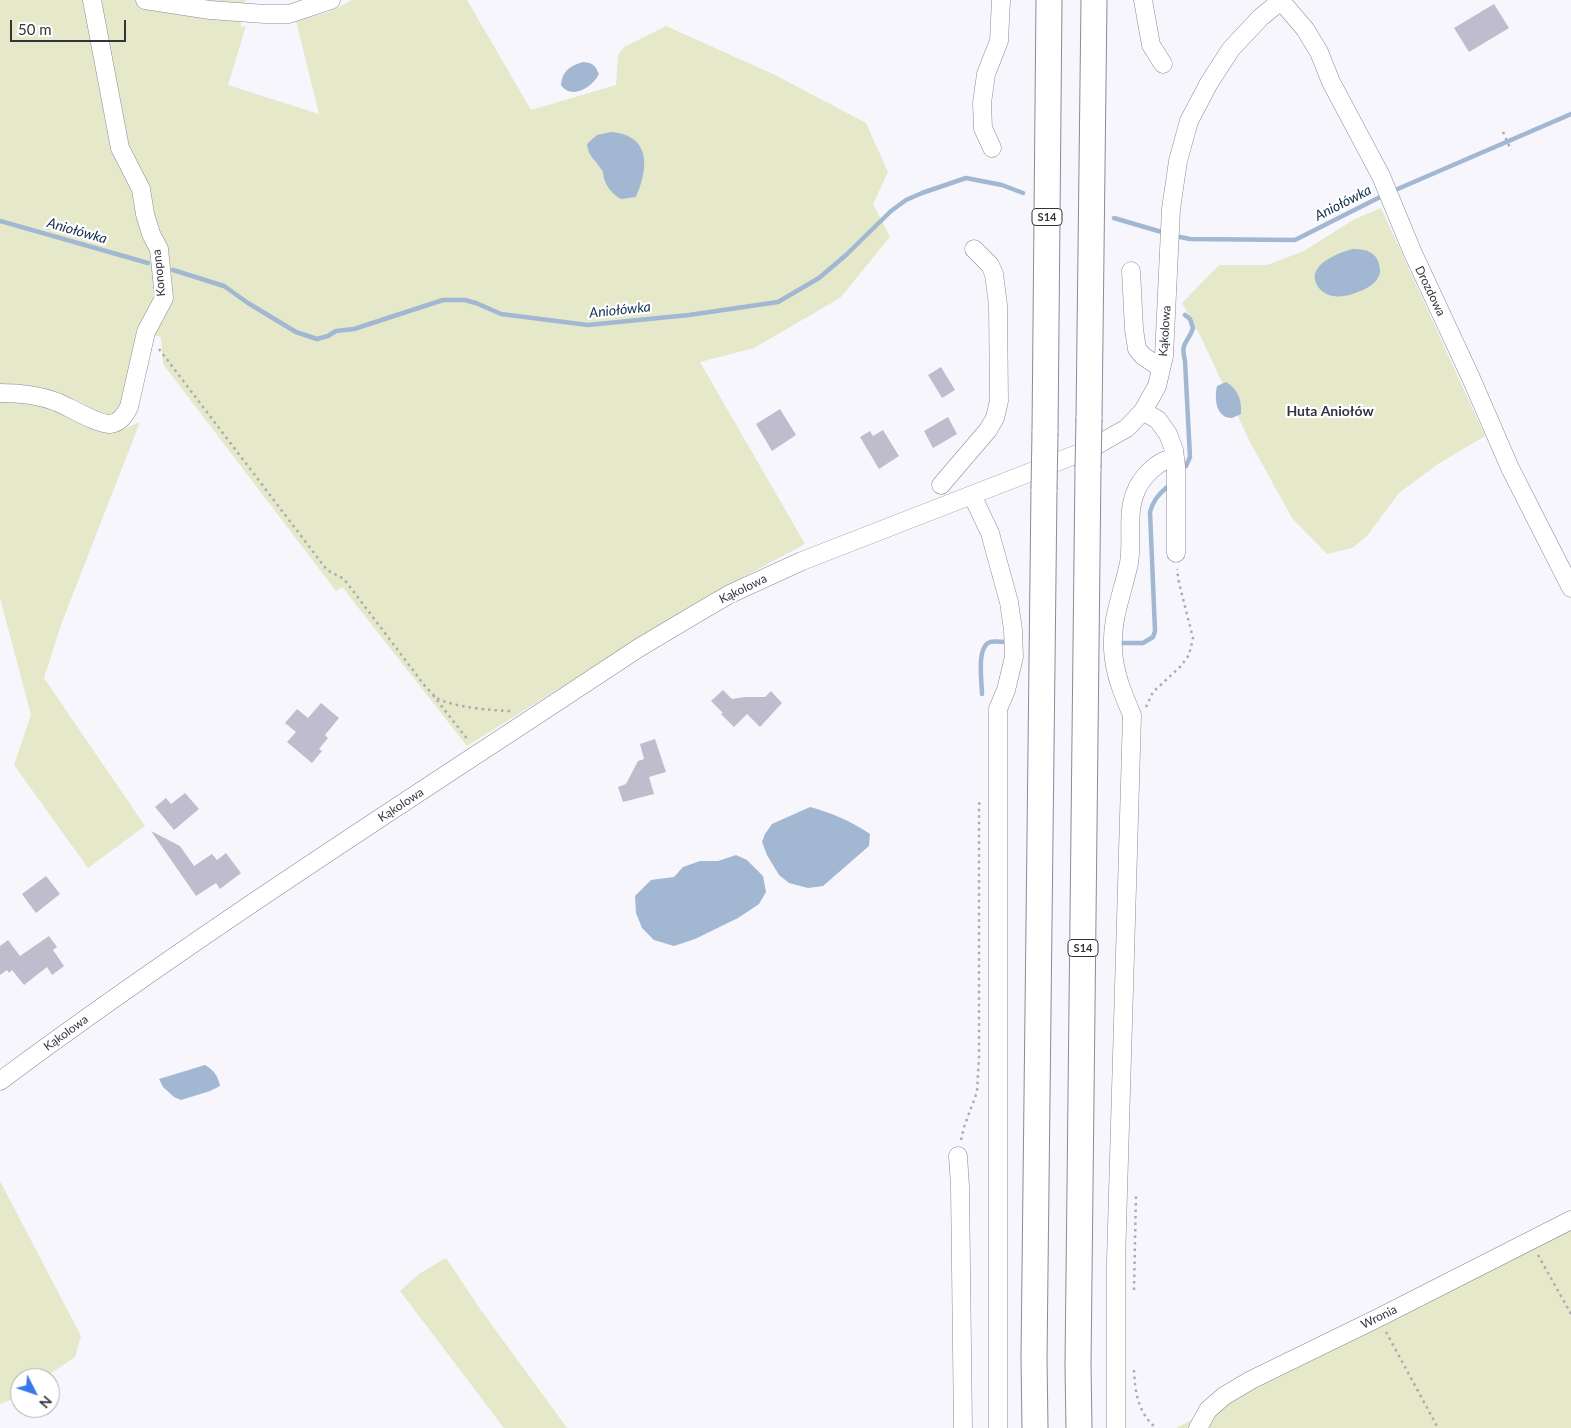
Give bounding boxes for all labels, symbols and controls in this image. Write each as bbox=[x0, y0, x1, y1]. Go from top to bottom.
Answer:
scale bar bbox=[12, 10, 129, 42]
text: 50 m bbox=[18, 20, 52, 38]
water label: Aniołówka bbox=[1312, 182, 1374, 224]
road number: S14 bbox=[1032, 208, 1062, 226]
water label: Aniołówka bbox=[45, 214, 109, 248]
street label: Konopna bbox=[149, 249, 169, 297]
street label: Drozdowa bbox=[1412, 264, 1448, 318]
water label: Aniołówka bbox=[589, 298, 651, 322]
street label: Kąkolowa bbox=[1156, 305, 1174, 357]
district label: Huta Aniołów bbox=[1286, 403, 1374, 419]
street label: Kąkolowa bbox=[717, 571, 769, 607]
street label: Kąkolowa bbox=[376, 785, 426, 825]
road number: S14 bbox=[1068, 940, 1098, 956]
street label: Kąkolowa bbox=[41, 1012, 91, 1054]
street label: Wronia bbox=[1359, 1302, 1399, 1332]
north arrow bbox=[10, 1368, 60, 1418]
text: N bbox=[36, 1393, 56, 1412]

